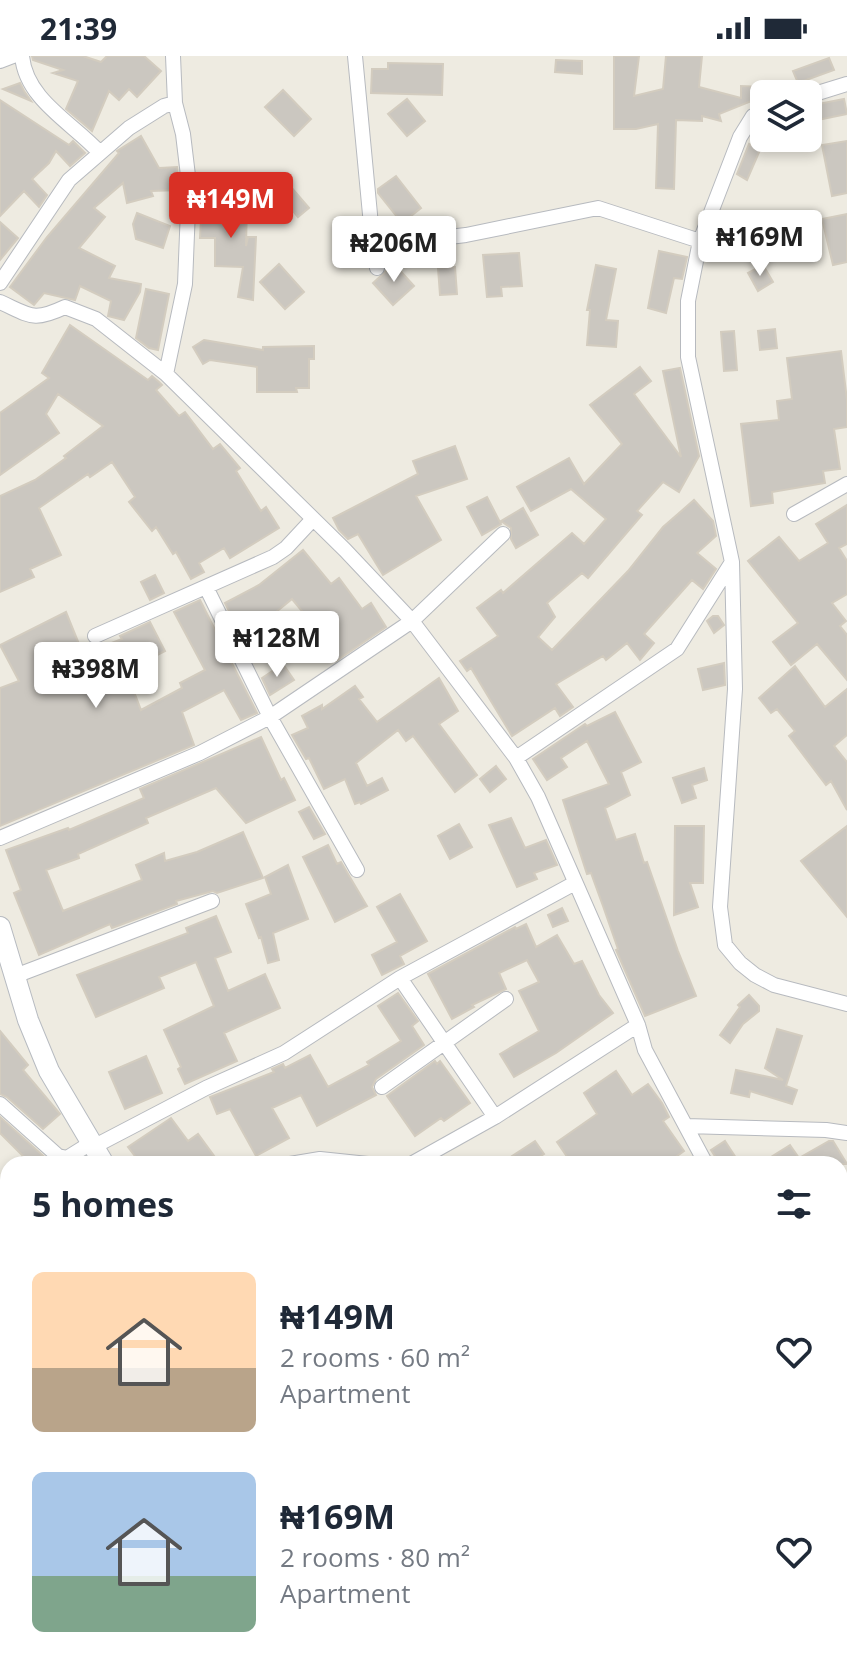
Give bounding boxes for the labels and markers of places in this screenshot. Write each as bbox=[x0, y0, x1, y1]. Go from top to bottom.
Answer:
pin: ₦149M bbox=[175, 172, 287, 240]
pin: ₦169M bbox=[704, 210, 816, 278]
pin: ₦206M bbox=[338, 216, 450, 284]
pin: ₦128M bbox=[221, 611, 333, 679]
pin: ₦398M bbox=[40, 642, 152, 710]

